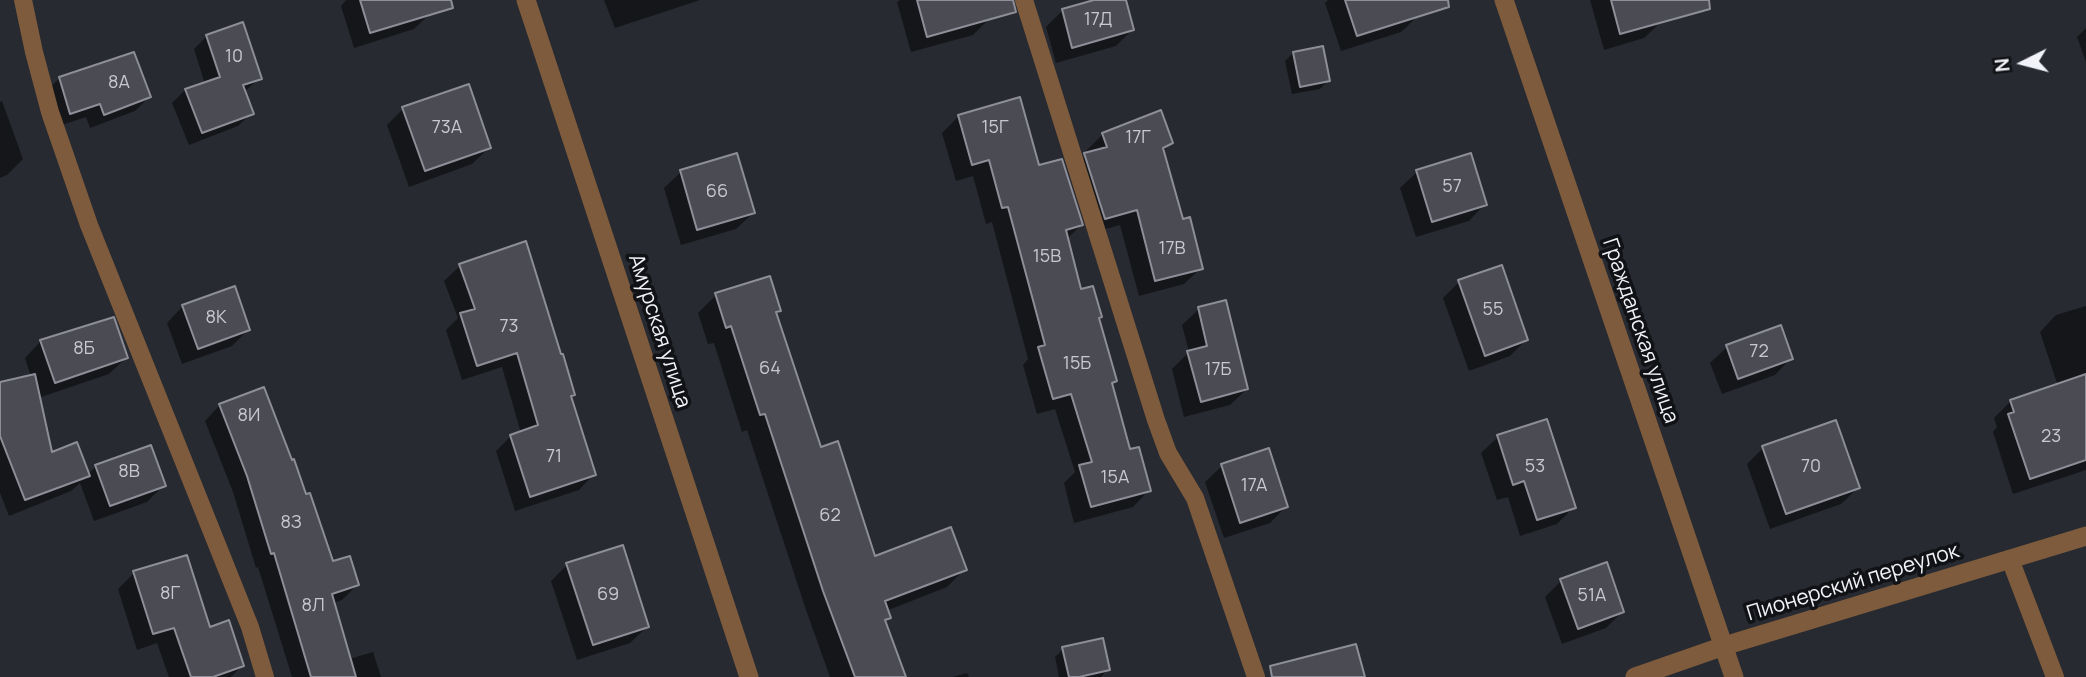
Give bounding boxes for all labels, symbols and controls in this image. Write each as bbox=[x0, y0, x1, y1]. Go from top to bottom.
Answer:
house number: 17Д bbox=[1084, 9, 1112, 31]
north arrow bbox=[1988, 28, 2058, 98]
house number: 10 bbox=[225, 46, 243, 68]
text: N bbox=[1988, 57, 2016, 73]
house number: 8А bbox=[108, 72, 130, 94]
house number: 73А bbox=[432, 117, 462, 139]
house number: 15Г bbox=[982, 117, 1008, 139]
house number: 17Г bbox=[1125, 127, 1151, 149]
house number: 57 bbox=[1442, 176, 1462, 198]
house number: 66 bbox=[706, 181, 728, 203]
street label: Гражданская улица bbox=[1597, 235, 1683, 427]
house number: 17В bbox=[1158, 238, 1186, 260]
house number: 15В bbox=[1033, 246, 1061, 268]
street label: Амурская улица bbox=[622, 251, 696, 411]
house number: 55 bbox=[1483, 299, 1503, 321]
house number: 8К bbox=[205, 307, 227, 329]
house number: 73 bbox=[500, 316, 518, 338]
house number: 8Б bbox=[73, 338, 95, 360]
house number: 72 bbox=[1749, 341, 1769, 363]
house number: 15Б bbox=[1063, 353, 1091, 375]
house number: 64 bbox=[759, 358, 781, 380]
house number: 17Б bbox=[1205, 359, 1231, 381]
house number: 8И bbox=[238, 405, 260, 427]
house number: 23 bbox=[2041, 426, 2061, 448]
house number: 71 bbox=[546, 446, 562, 468]
house number: 53 bbox=[1525, 456, 1545, 478]
house number: 70 bbox=[1801, 456, 1821, 478]
house number: 8В bbox=[118, 461, 140, 483]
house number: 15А bbox=[1101, 467, 1129, 489]
house number: 17А bbox=[1241, 475, 1267, 497]
house number: 62 bbox=[819, 505, 841, 527]
house number: 8З bbox=[280, 512, 302, 534]
street label: Пионерский переулок bbox=[1744, 539, 1962, 627]
house number: 8Г bbox=[160, 583, 180, 605]
house number: 69 bbox=[597, 584, 619, 606]
house number: 51А bbox=[1578, 585, 1606, 607]
house number: 8Л bbox=[301, 595, 325, 617]

